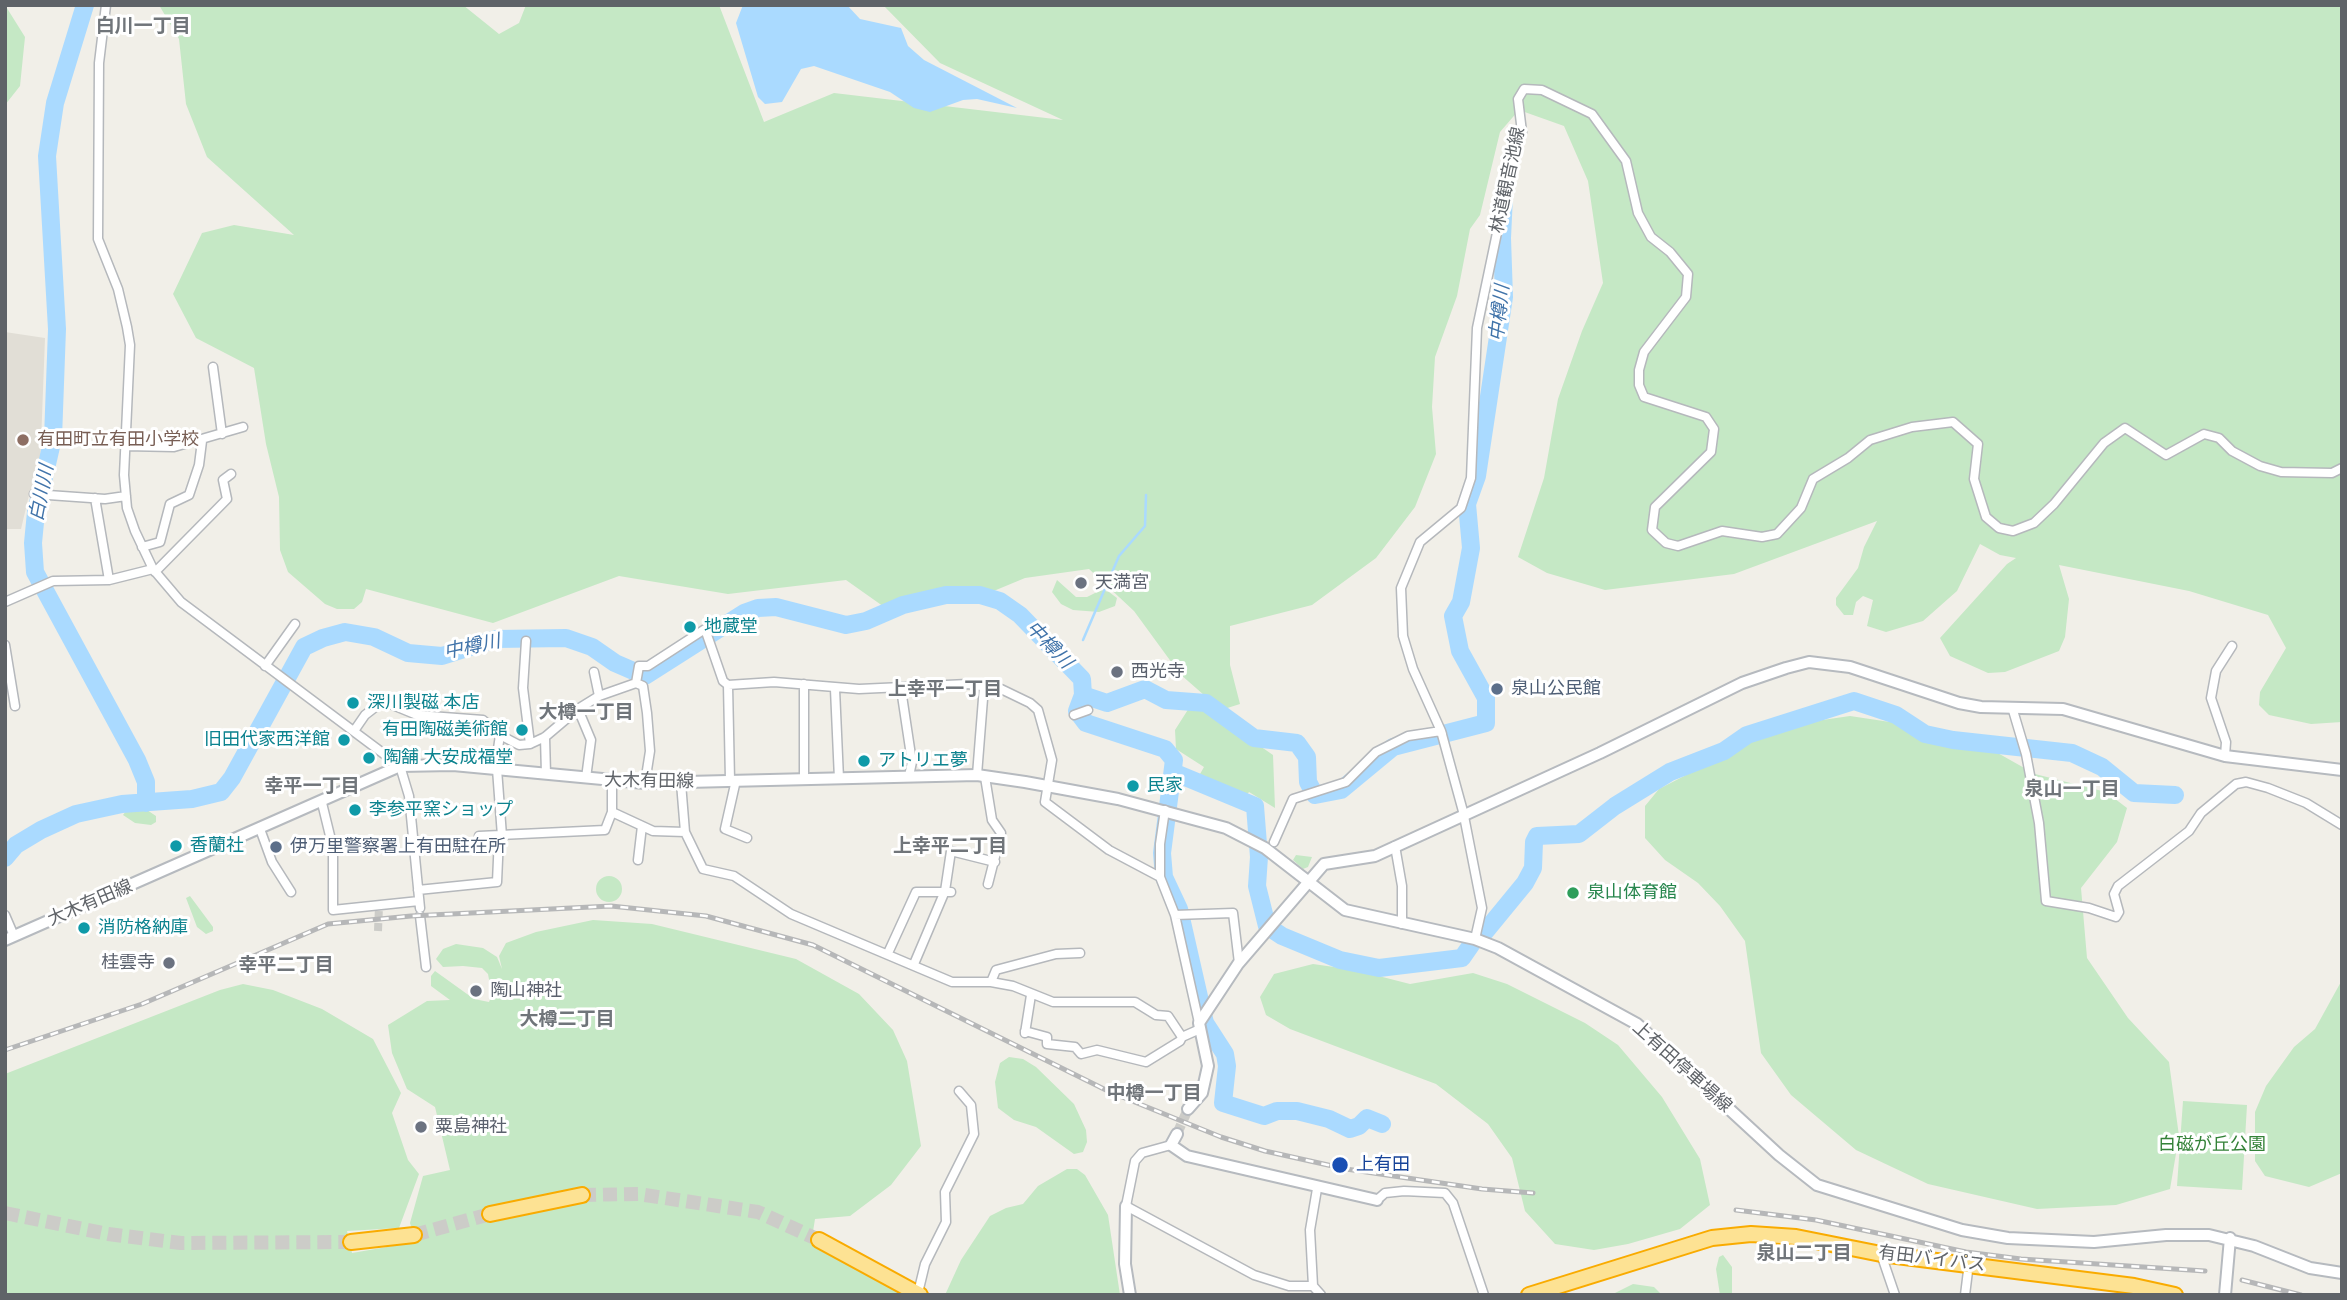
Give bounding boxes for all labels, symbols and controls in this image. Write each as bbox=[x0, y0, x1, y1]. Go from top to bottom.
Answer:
district label: 白川一丁目 bbox=[96, 15, 190, 37]
street label: 林道観音池線 bbox=[1486, 125, 1530, 235]
water label: 中樽川 bbox=[1486, 283, 1514, 343]
place label: 有田町立有田小学校 bbox=[37, 429, 199, 451]
marker: 有田町立有田小学校 bbox=[15, 432, 31, 448]
water label: 白川川 bbox=[25, 463, 59, 523]
place label: 天満宮 bbox=[1095, 572, 1149, 594]
marker: 天満宮 bbox=[1073, 575, 1089, 591]
place label: 地蔵堂 bbox=[704, 616, 758, 638]
water label: 中樽川 bbox=[1021, 617, 1077, 673]
marker: 地蔵堂 bbox=[682, 619, 698, 635]
water label: 中樽川 bbox=[442, 630, 502, 664]
place label: 西光寺 bbox=[1131, 661, 1185, 683]
marker: 西光寺 bbox=[1109, 664, 1125, 680]
district label: 上幸平一丁目 bbox=[888, 678, 1002, 700]
place label: 泉山公民館 bbox=[1511, 678, 1601, 700]
marker: 泉山公民館 bbox=[1489, 681, 1505, 697]
place label: 深川製磁 本店 bbox=[367, 692, 479, 714]
marker: 深川製磁 本店 bbox=[345, 695, 361, 711]
district label: 大樽一丁目 bbox=[539, 701, 633, 723]
place label: 有田陶磁美術館 bbox=[382, 719, 508, 741]
marker: 有田陶磁美術館 bbox=[514, 722, 530, 738]
place label: 旧田代家西洋館 bbox=[204, 729, 330, 751]
marker: 旧田代家西洋館 bbox=[336, 732, 352, 748]
place label: 陶舗 大安成福堂 bbox=[383, 747, 513, 769]
marker: 陶舗 大安成福堂 bbox=[361, 750, 377, 766]
place label: アトリエ夢 bbox=[878, 750, 968, 772]
marker: アトリエ夢 bbox=[856, 753, 872, 769]
street label: 大木有田線 bbox=[604, 769, 694, 793]
district label: 幸平一丁目 bbox=[265, 775, 359, 797]
place label: 民家 bbox=[1147, 775, 1183, 797]
marker: 民家 bbox=[1125, 778, 1141, 794]
district label: 泉山一丁目 bbox=[2025, 778, 2119, 800]
place label: 李参平窯ショップ bbox=[369, 799, 513, 821]
marker: 李参平窯ショップ bbox=[347, 802, 363, 818]
place label: 香蘭社 bbox=[190, 835, 244, 857]
district label: 上幸平二丁目 bbox=[893, 835, 1007, 857]
place label: 伊万里警察署上有田駐在所 bbox=[290, 836, 506, 858]
marker: 香蘭社 bbox=[168, 838, 184, 854]
marker: 伊万里警察署上有田駐在所 bbox=[268, 839, 284, 855]
street label: 大木有田線 bbox=[44, 875, 136, 931]
place label: 泉山体育館 bbox=[1587, 882, 1677, 904]
marker: 泉山体育館 bbox=[1565, 885, 1581, 901]
place label: 消防格納庫 bbox=[98, 917, 188, 939]
marker: 消防格納庫 bbox=[76, 920, 92, 936]
place label: 桂雲寺 bbox=[101, 952, 155, 974]
district label: 幸平二丁目 bbox=[239, 954, 333, 976]
marker: 桂雲寺 bbox=[161, 955, 177, 971]
place label: 陶山神社 bbox=[490, 980, 562, 1002]
marker: 陶山神社 bbox=[468, 983, 484, 999]
district label: 大樽二丁目 bbox=[520, 1008, 614, 1030]
street label: 上有田停車場線 bbox=[1628, 1017, 1736, 1117]
district label: 中樽一丁目 bbox=[1107, 1082, 1201, 1104]
place label: 粟島神社 bbox=[435, 1116, 507, 1138]
marker: 粟島神社 bbox=[413, 1119, 429, 1135]
park label: 白磁が丘公園 bbox=[2158, 1134, 2266, 1156]
place label: 上有田 bbox=[1356, 1154, 1410, 1176]
marker: 上有田 bbox=[1330, 1155, 1350, 1175]
district label: 泉山二丁目 bbox=[1757, 1242, 1851, 1264]
street label: 有田バイパス bbox=[1877, 1242, 1987, 1276]

